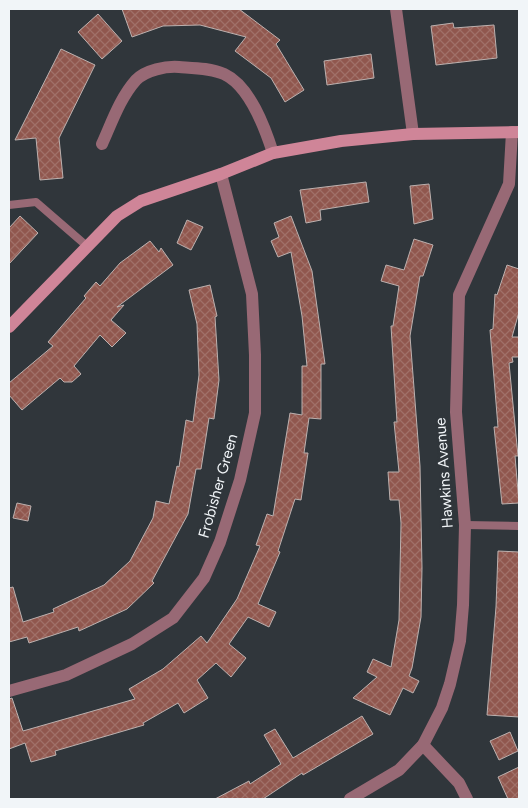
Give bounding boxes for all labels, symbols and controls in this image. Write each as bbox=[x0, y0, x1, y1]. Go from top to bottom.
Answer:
street label: Hawkins Avenue bbox=[431, 417, 457, 529]
street label: Frobisher Green bbox=[195, 432, 241, 540]

